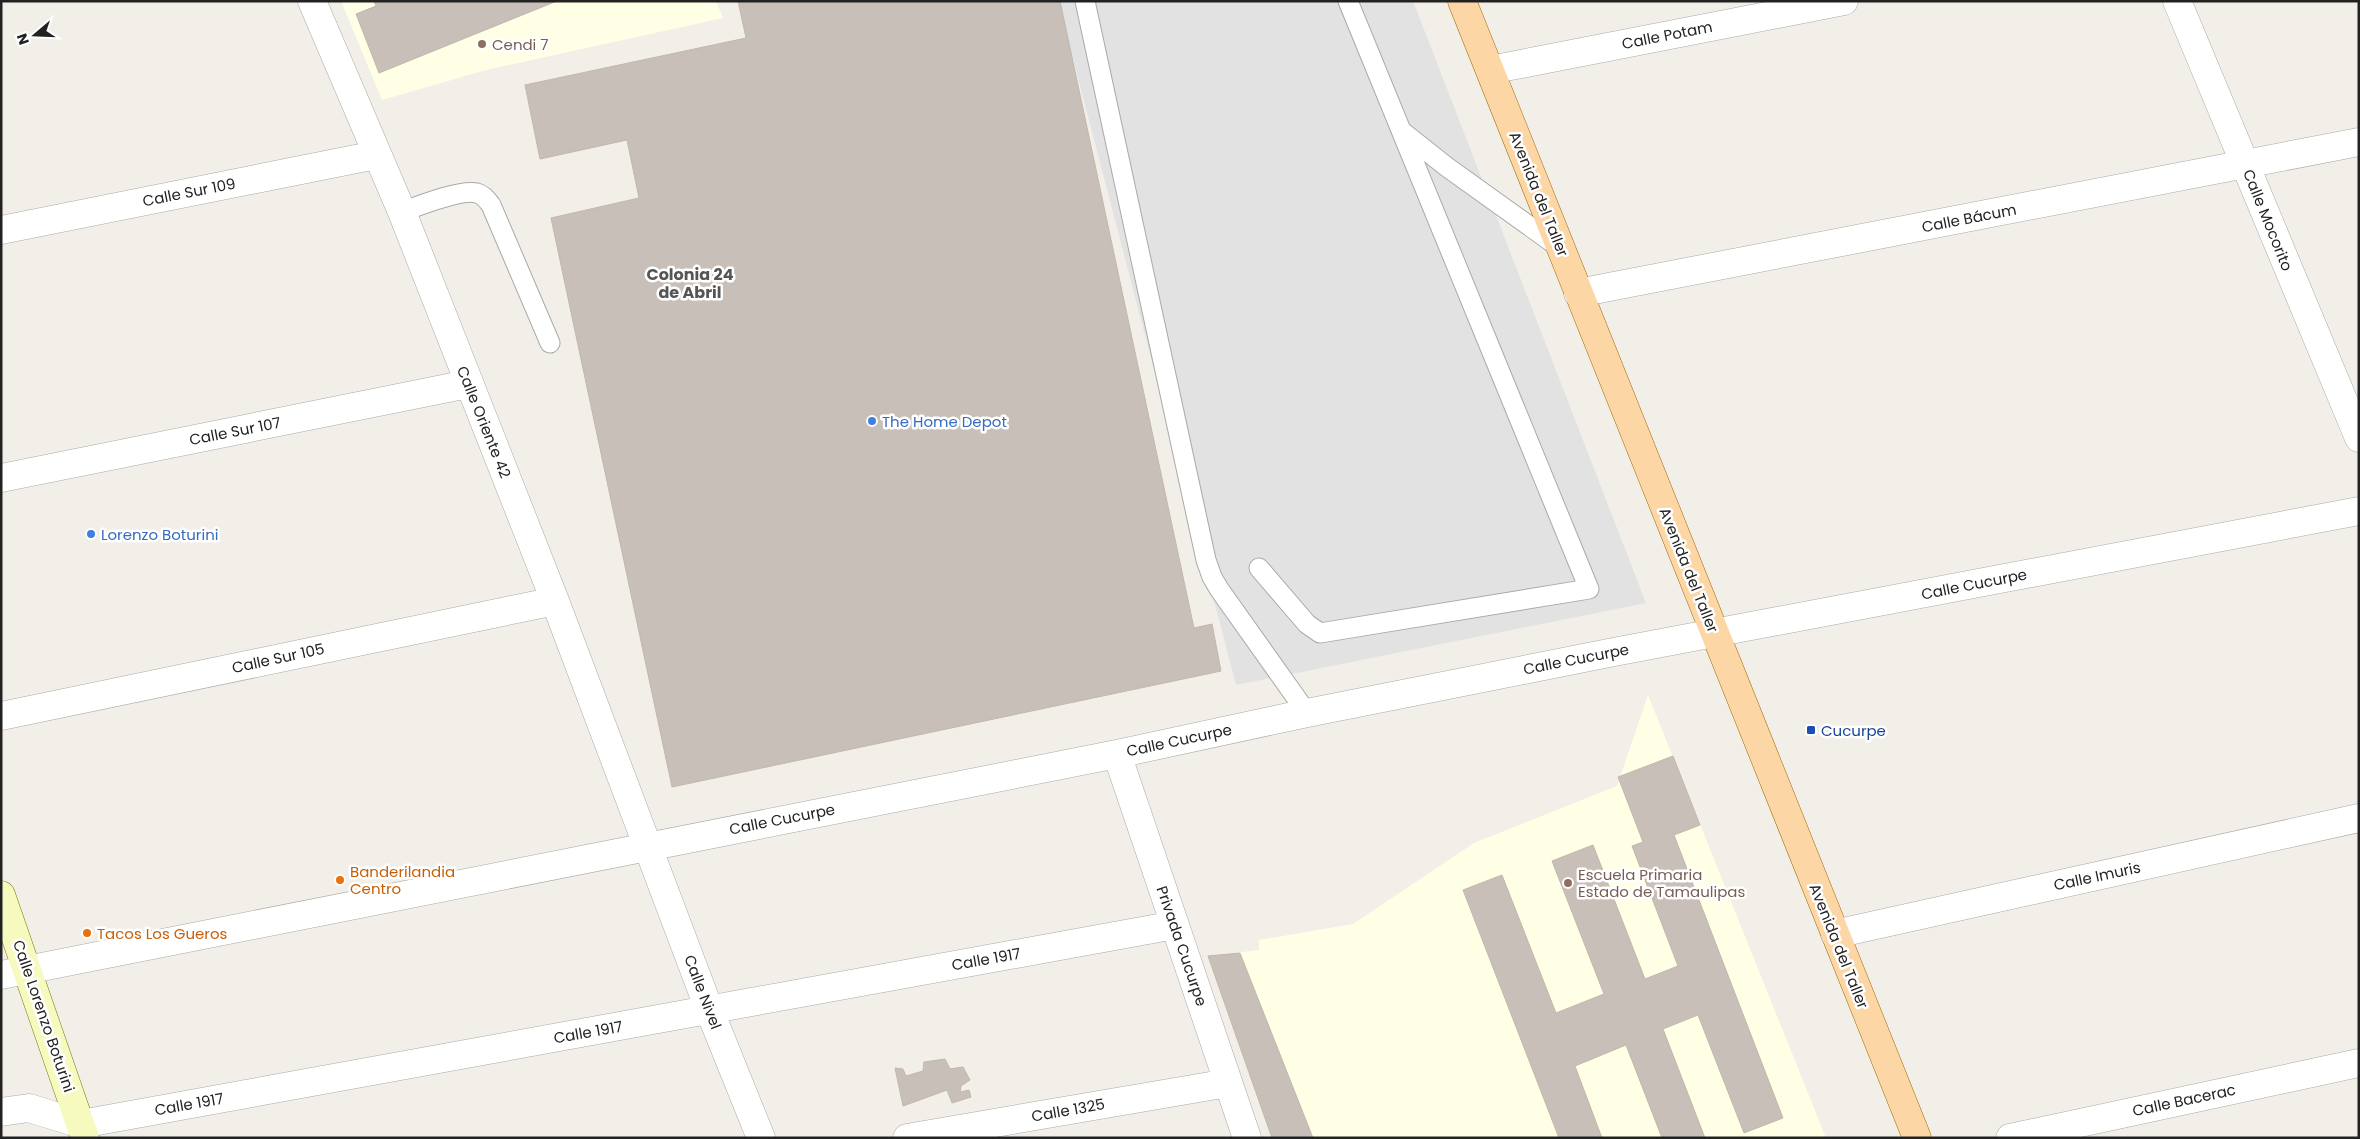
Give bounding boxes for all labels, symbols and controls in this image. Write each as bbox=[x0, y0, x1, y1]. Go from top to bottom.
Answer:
north arrow bbox=[10, 10, 60, 60]
street label: Calle Potam bbox=[1620, 16, 1714, 54]
text: N bbox=[12, 31, 34, 47]
place label: Cendi 7 bbox=[492, 34, 549, 55]
marker: Cendi 7 bbox=[476, 38, 488, 50]
street label: Avenida del Taller bbox=[1504, 128, 1574, 260]
street label: Calle Mocorito bbox=[2238, 166, 2298, 274]
street label: Calle Sur 109 bbox=[141, 173, 237, 211]
street label: Calle Bácum bbox=[1920, 199, 2018, 237]
district label: Colonia 24 de Abril bbox=[646, 263, 734, 304]
street label: Calle Oriente 42 bbox=[452, 363, 516, 481]
place label: The Home Depot bbox=[882, 411, 1007, 432]
street label: Calle Sur 107 bbox=[187, 412, 283, 450]
marker: The Home Depot bbox=[866, 415, 878, 427]
street label: Avenida del Taller bbox=[1654, 504, 1724, 636]
place label: Lorenzo Boturini bbox=[101, 524, 218, 545]
marker: Lorenzo Boturini bbox=[85, 528, 97, 540]
street label: Calle Cucurpe bbox=[1919, 563, 2029, 605]
street label: Calle Sur 105 bbox=[230, 638, 326, 678]
street label: Calle Cucurpe bbox=[1521, 638, 1631, 680]
street label: Calle Cucurpe bbox=[1124, 719, 1234, 761]
place label: Cucurpe bbox=[1821, 720, 1886, 741]
marker: Cucurpe bbox=[1805, 724, 1817, 736]
street label: Calle Cucurpe bbox=[727, 798, 837, 840]
street label: Calle Imuris bbox=[2052, 857, 2143, 895]
place label: Banderilandia Centro bbox=[350, 861, 455, 899]
place label: Escuela Primaria Estado de Tamaulipas bbox=[1578, 864, 1745, 902]
marker: Banderilandia Centro bbox=[334, 874, 346, 886]
marker: Escuela Primaria Estado de Tamaulipas bbox=[1562, 877, 1574, 889]
street label: Avenida del Taller bbox=[1804, 880, 1874, 1012]
street label: Privada Cucurpe bbox=[1152, 883, 1212, 1009]
place label: Tacos Los Gueros bbox=[97, 923, 227, 944]
marker: Tacos Los Gueros bbox=[81, 927, 93, 939]
street label: Calle Lorenzo Boturini bbox=[8, 937, 80, 1095]
street label: Calle 1917 bbox=[950, 943, 1022, 975]
street label: Calle Nivel bbox=[679, 952, 727, 1032]
street label: Calle 1917 bbox=[552, 1016, 624, 1048]
street label: Calle Bacerac bbox=[2130, 1079, 2238, 1121]
street label: Calle 1917 bbox=[153, 1088, 225, 1120]
street label: Calle 1325 bbox=[1030, 1093, 1106, 1127]

